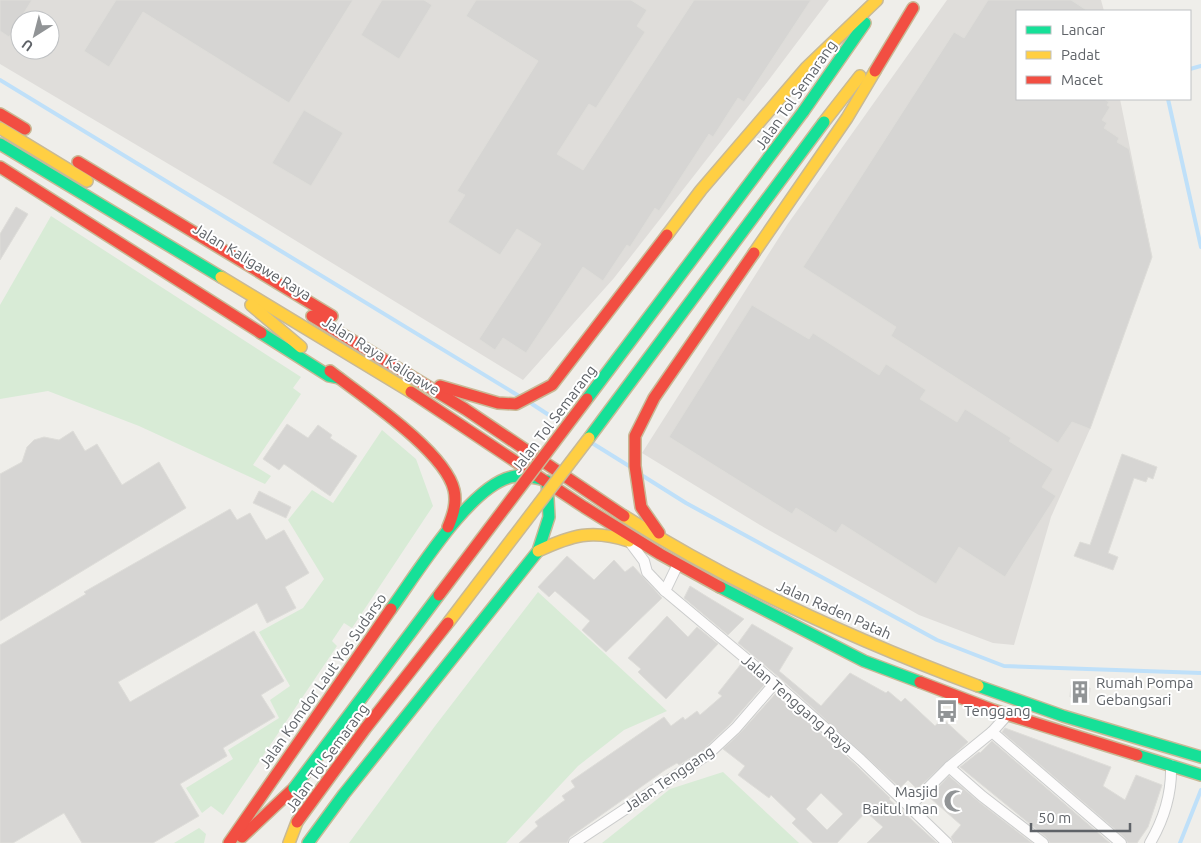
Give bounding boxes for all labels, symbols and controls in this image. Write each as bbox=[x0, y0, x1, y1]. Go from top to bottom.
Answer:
north arrow bbox=[10, 10, 60, 60]
legend bbox=[1016, 10, 1191, 100]
text: Lancar bbox=[1061, 21, 1106, 38]
text: U bbox=[19, 36, 36, 55]
street label: Jalan Tol Semarang bbox=[751, 37, 840, 153]
text: Padat bbox=[1061, 46, 1100, 63]
text: Macet bbox=[1061, 71, 1103, 88]
street label: Jalan Kaligawe Raya bbox=[190, 220, 314, 304]
street label: Jalan Raya Kaligawe bbox=[320, 313, 443, 398]
street label: Jalan Tol Semarang bbox=[508, 362, 599, 476]
street label: Jalan Raden Patah bbox=[774, 577, 894, 642]
street label: Jalan Komdor Laut Yos Sudarso bbox=[255, 590, 390, 772]
street label: Jalan Tenggang Raya bbox=[739, 651, 856, 756]
place label: Rumah Pompa Gebangsari bbox=[1096, 674, 1194, 708]
building icon: Rumah Pompa Gebangsari bbox=[1067, 679, 1093, 705]
bus stop icon: Tenggang bbox=[934, 698, 960, 724]
street label: Jalan Tol Semarang bbox=[282, 700, 372, 815]
place label: Tenggang bbox=[964, 702, 1031, 719]
street label: Jalan Tenggang bbox=[620, 742, 717, 815]
place label: Masjid Baitul Iman bbox=[862, 783, 938, 817]
mosque icon: Masjid Baitul Iman bbox=[942, 788, 968, 814]
scale bar bbox=[1031, 800, 1130, 832]
text: 50 m bbox=[1038, 809, 1071, 826]

